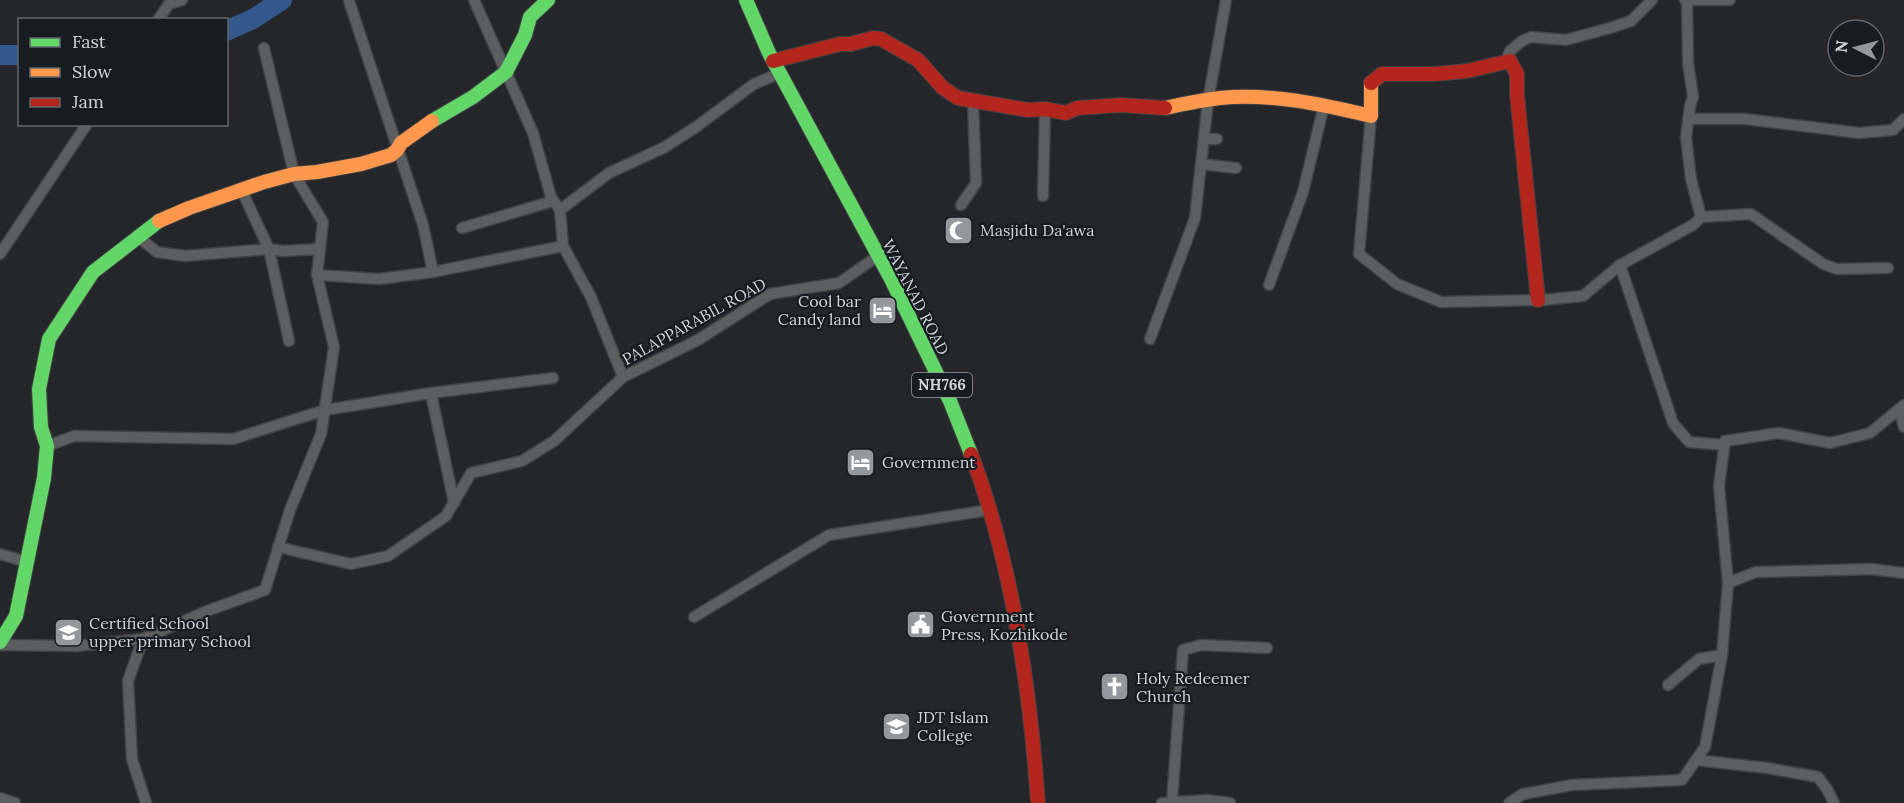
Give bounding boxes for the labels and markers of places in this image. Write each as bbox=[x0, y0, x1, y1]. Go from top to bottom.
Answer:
mosque icon: Masjidu Da'awa bbox=[943, 214, 975, 246]
place label: Masjidu Da'awa bbox=[980, 220, 1094, 240]
place label: Cool bar Candy land bbox=[778, 291, 861, 329]
hotel icon: Cool bar Candy land bbox=[866, 294, 898, 326]
hotel icon: Government bbox=[845, 446, 877, 478]
place label: Government bbox=[882, 452, 976, 472]
place label: Government Press, Kozhikode bbox=[941, 606, 1068, 644]
public building icon: Government Press, Kozhikode bbox=[904, 609, 936, 641]
place label: Certified School upper primary School bbox=[89, 613, 251, 651]
school or university icon: Certified School upper primary School bbox=[52, 616, 84, 648]
place label: Holy Redeemer Church bbox=[1136, 668, 1250, 706]
church icon: Holy Redeemer Church bbox=[1099, 671, 1131, 703]
place label: JDT Islam College bbox=[916, 707, 989, 745]
school or university icon: JDT Islam College bbox=[880, 710, 912, 742]

